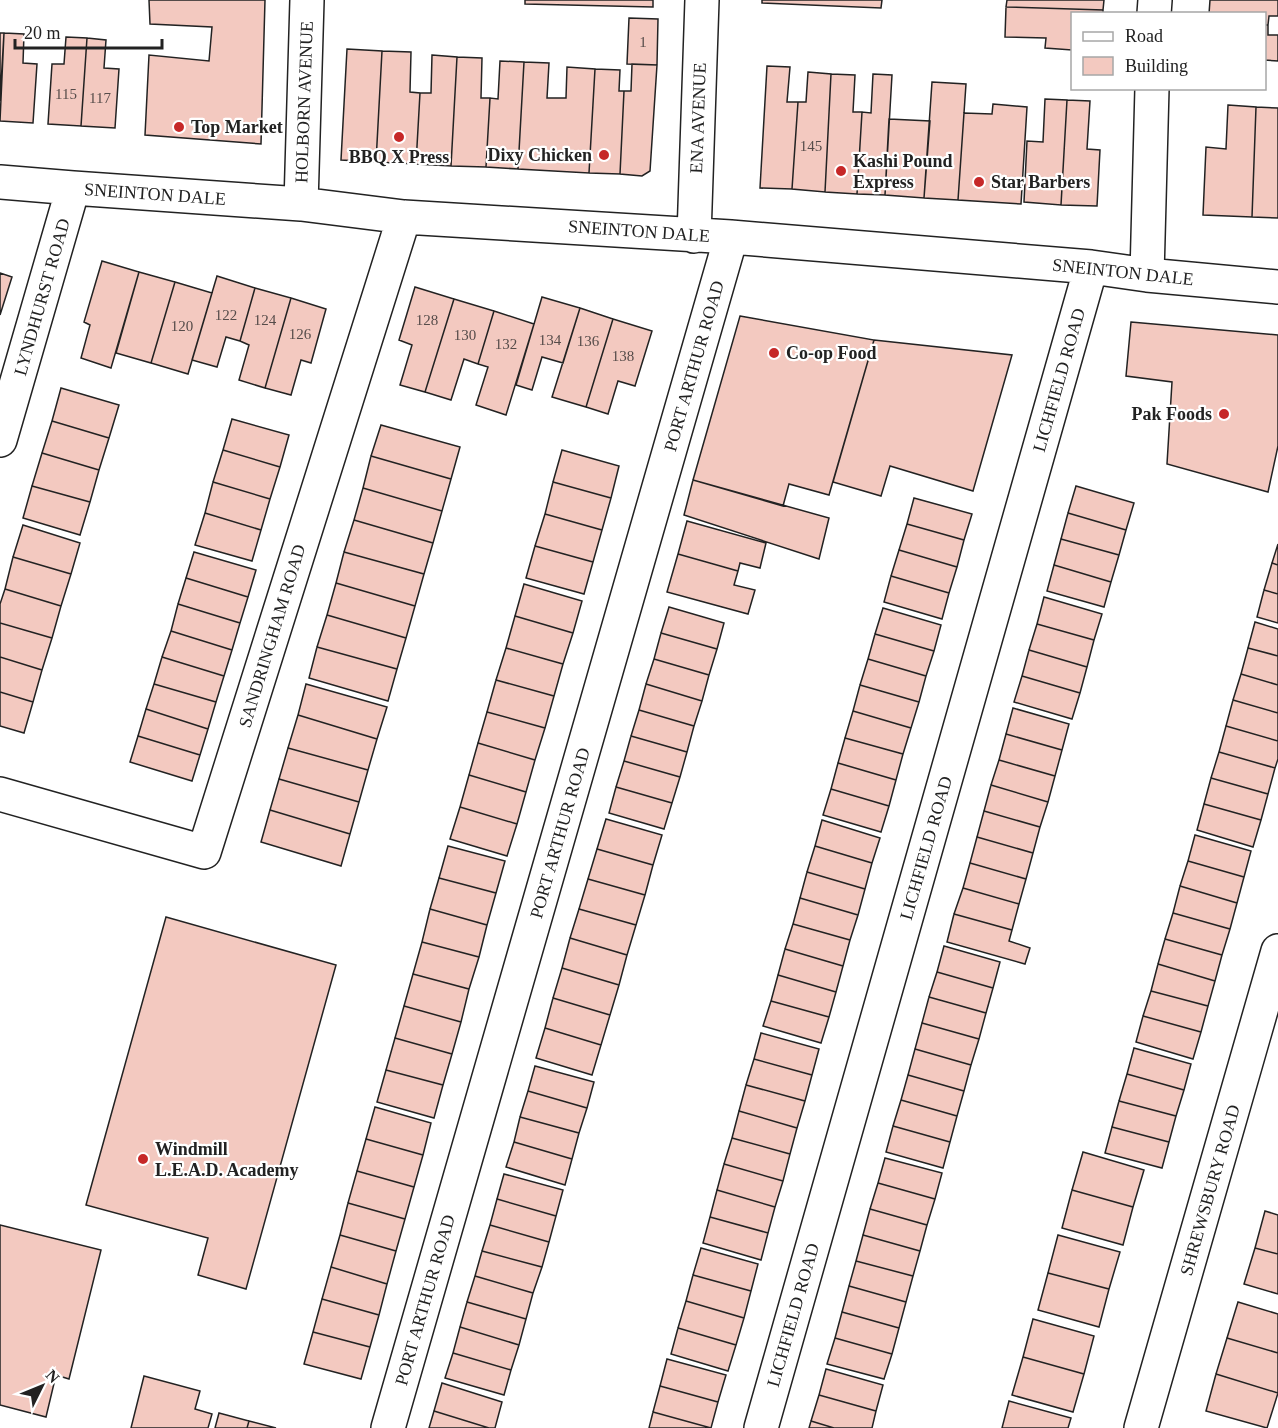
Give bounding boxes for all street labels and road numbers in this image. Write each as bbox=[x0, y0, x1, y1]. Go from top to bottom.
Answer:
street label: HOLBORN AVENUE bbox=[291, 21, 317, 183]
street label: ENA AVENUE bbox=[686, 62, 710, 174]
street label: SNEINTON DALE bbox=[83, 179, 227, 209]
street label: LYNDHURST ROAD bbox=[10, 216, 74, 378]
street label: SNEINTON DALE bbox=[567, 216, 711, 246]
street label: SNEINTON DALE bbox=[1051, 255, 1195, 289]
street label: PORT ARTHUR ROAD bbox=[660, 278, 728, 454]
street label: LICHFIELD ROAD bbox=[1029, 306, 1089, 454]
street label: SANDRINGHAM ROAD bbox=[235, 542, 309, 730]
street label: PORT ARTHUR ROAD bbox=[526, 745, 594, 921]
street label: LICHFIELD ROAD bbox=[896, 774, 956, 922]
street label: SHREWSBURY ROAD bbox=[1176, 1102, 1244, 1278]
street label: PORT ARTHUR ROAD bbox=[391, 1212, 459, 1388]
street label: LICHFIELD ROAD bbox=[763, 1241, 823, 1389]

